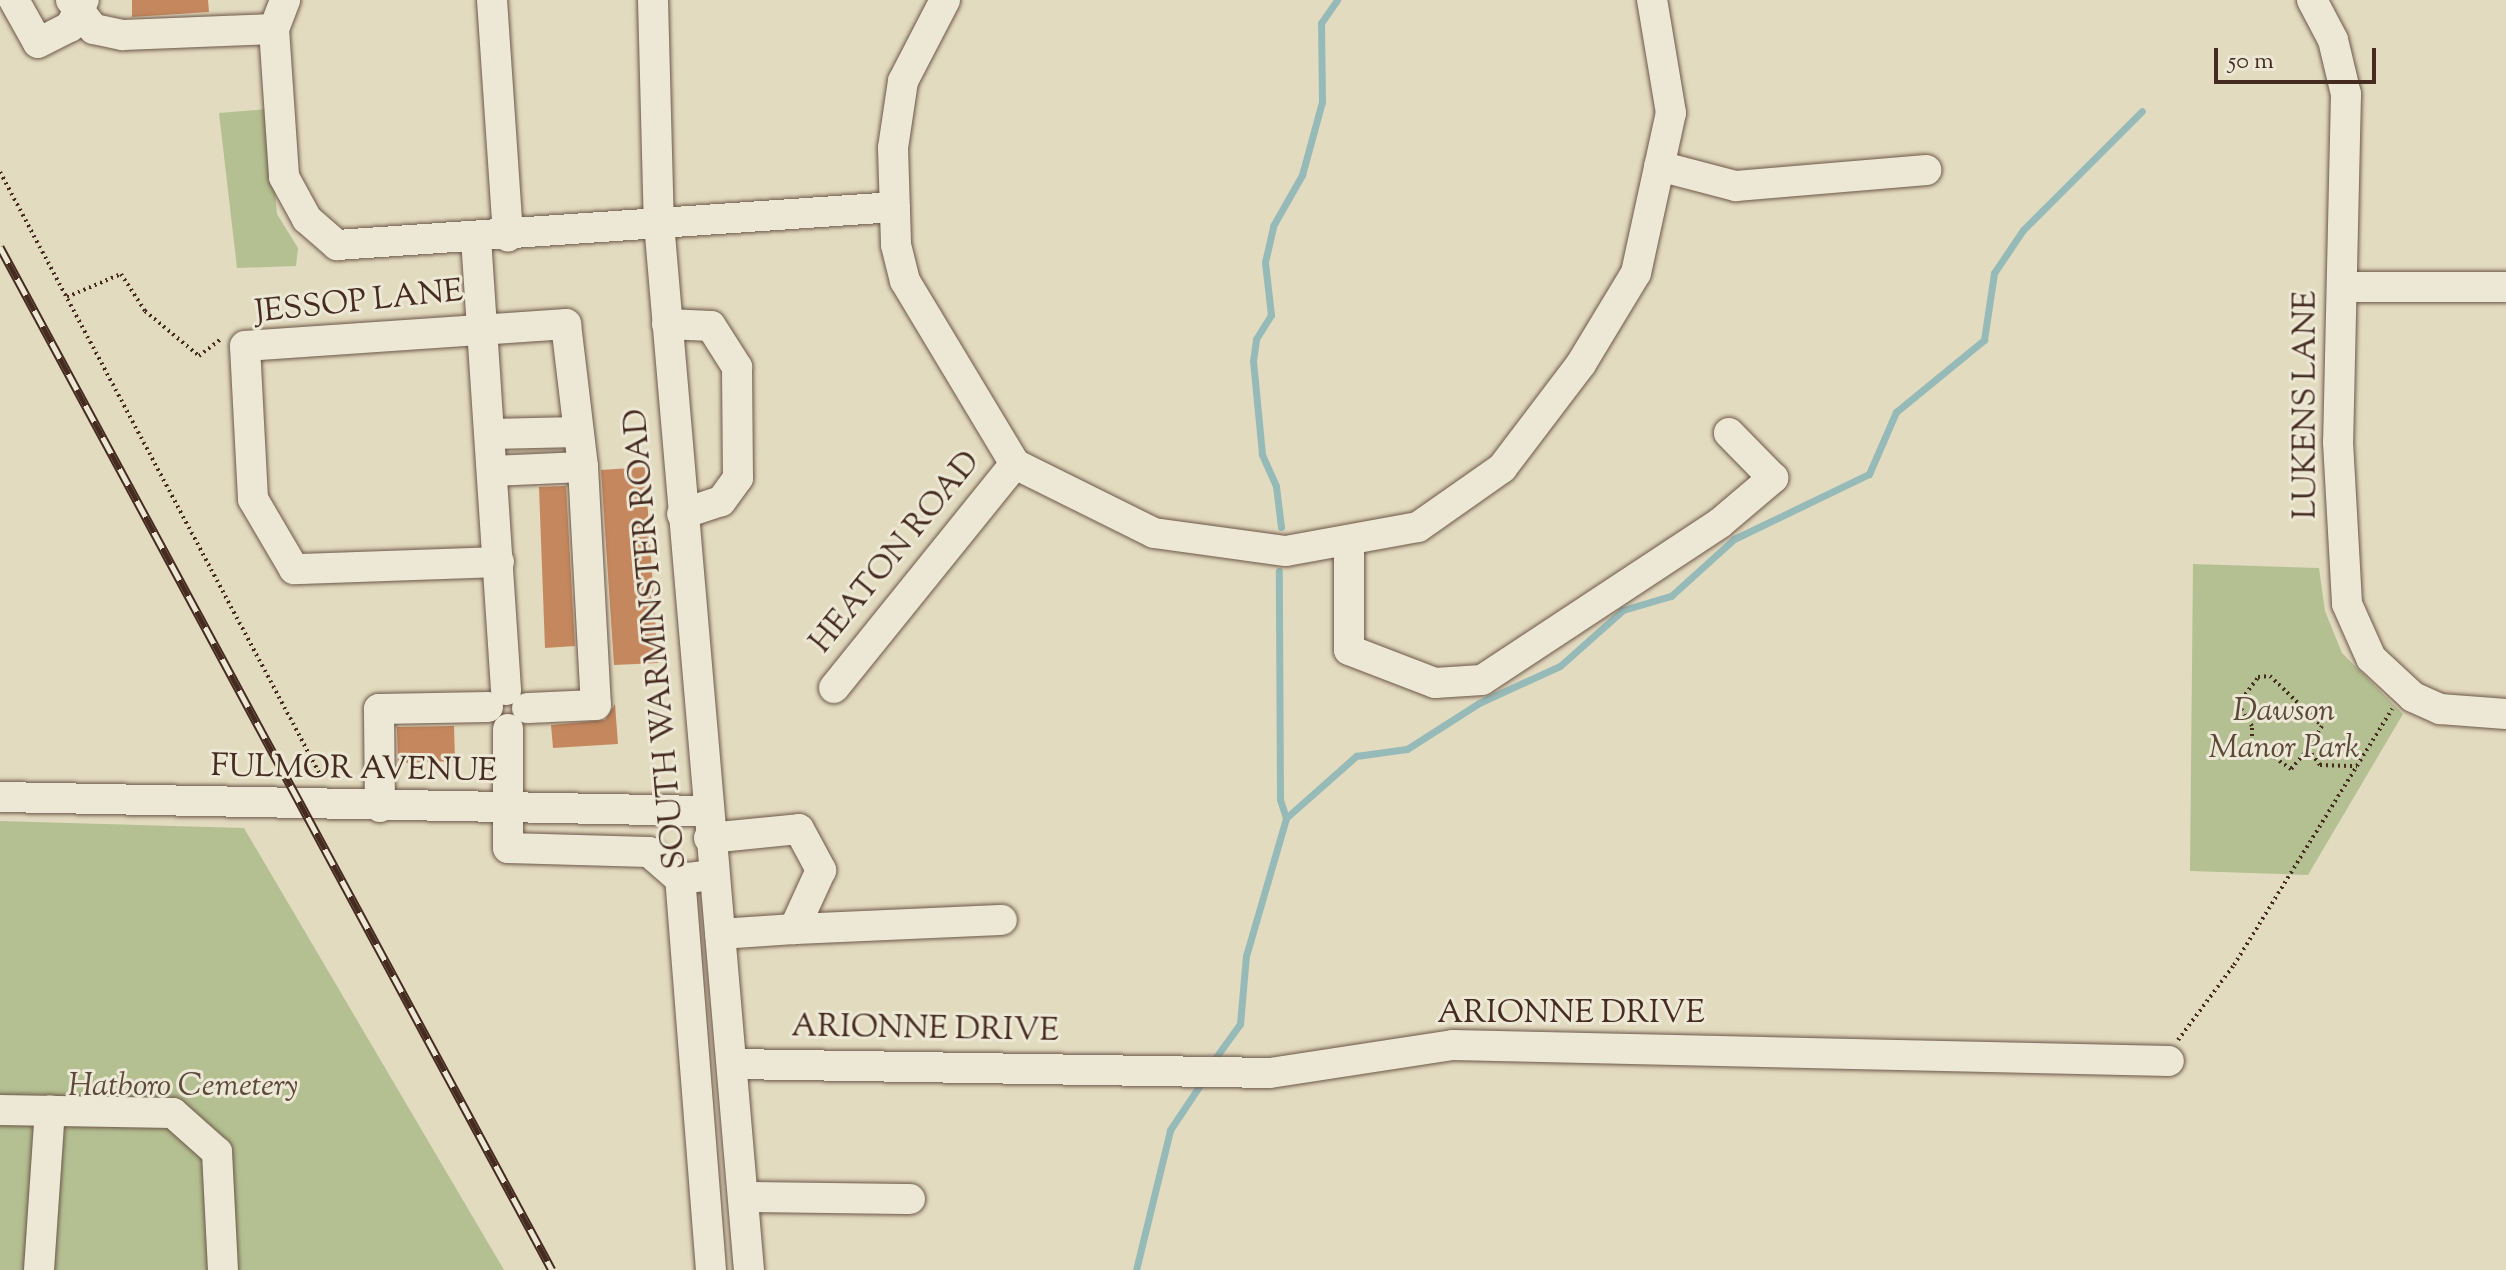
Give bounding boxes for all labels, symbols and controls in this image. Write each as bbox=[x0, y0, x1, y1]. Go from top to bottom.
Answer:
scale bar bbox=[2218, 32, 2380, 82]
text: 50 m bbox=[2228, 45, 2274, 79]
street label: JESSOP LANE bbox=[253, 273, 465, 333]
street label: LUKENS LANE bbox=[2288, 291, 2326, 519]
street label: SOUTH WARMINSTER ROAD bbox=[618, 407, 696, 871]
street label: HEATON ROAD bbox=[803, 444, 989, 662]
park label: Dawson Manor Park bbox=[2208, 694, 2360, 769]
street label: FULMOR AVENUE bbox=[210, 748, 498, 792]
street label: ARIONNE DRIVE bbox=[1437, 995, 1705, 1033]
street label: ARIONNE DRIVE bbox=[791, 1008, 1059, 1052]
park label: Hatboro Cemetery bbox=[68, 1068, 298, 1106]

